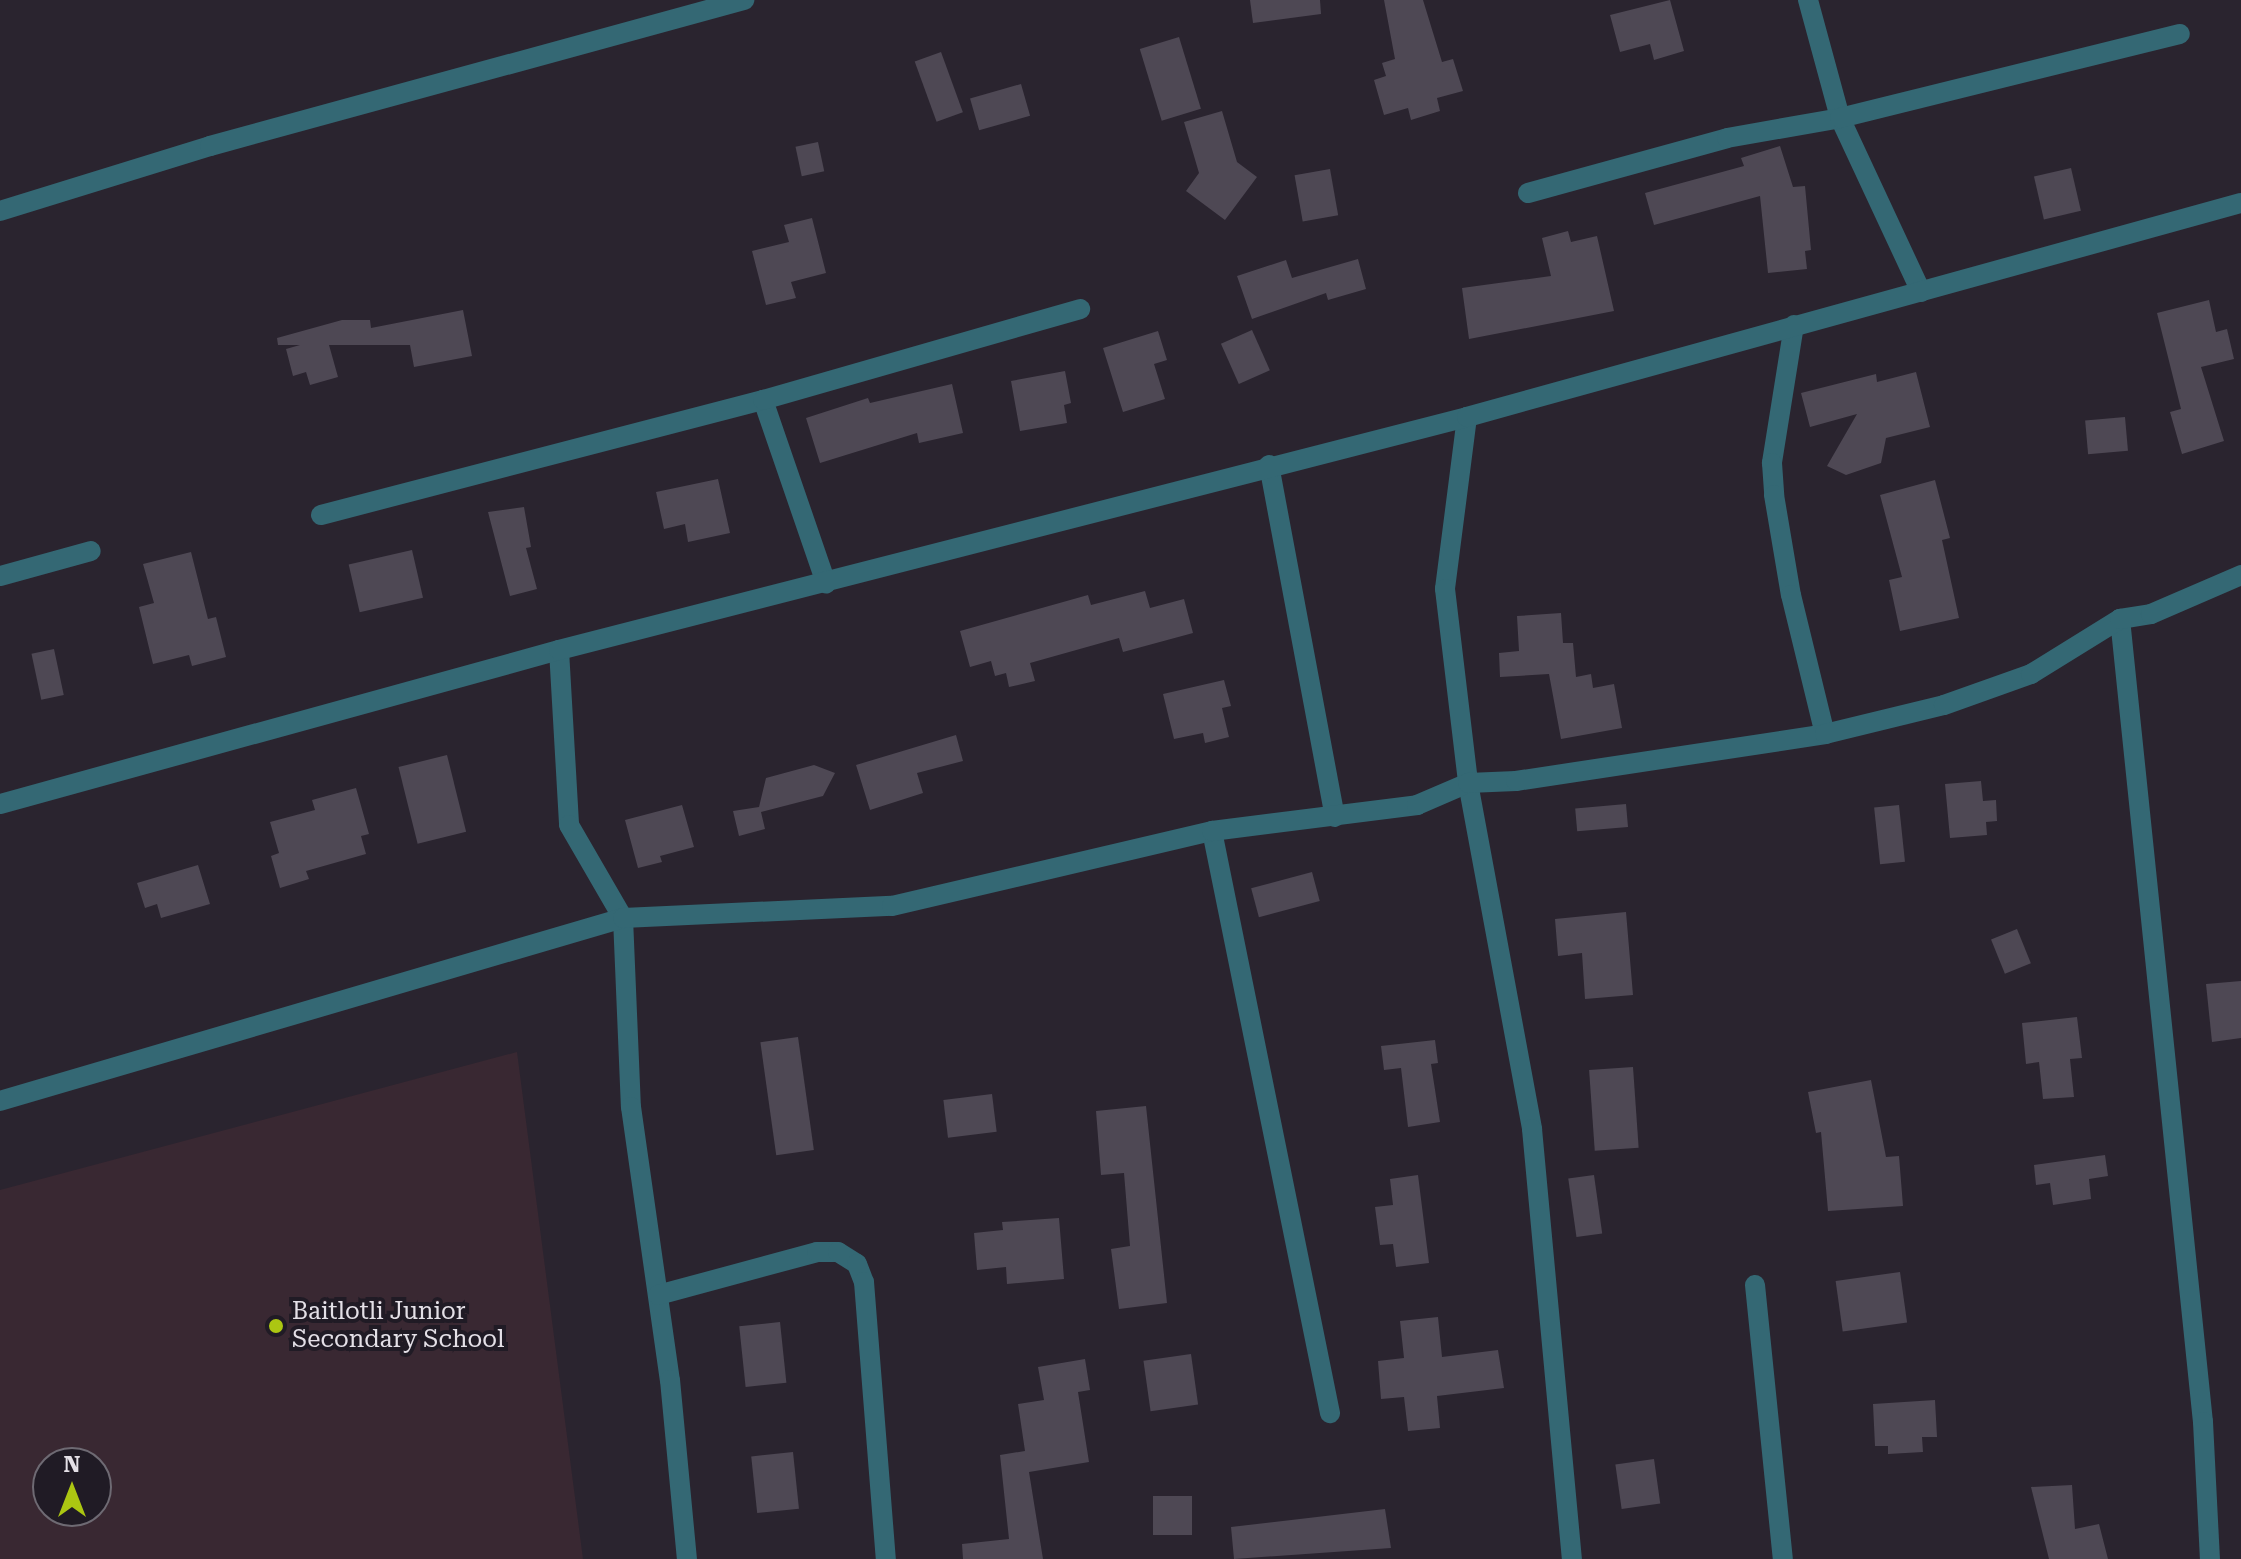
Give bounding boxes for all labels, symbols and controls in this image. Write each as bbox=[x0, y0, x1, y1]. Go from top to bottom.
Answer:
place label: Baitlotli Junior Secondary School bbox=[292, 1298, 504, 1354]
marker: Baitlotli Junior Secondary School bbox=[267, 1317, 285, 1335]
north arrow bbox=[32, 1447, 112, 1527]
text: N bbox=[64, 1452, 80, 1477]

